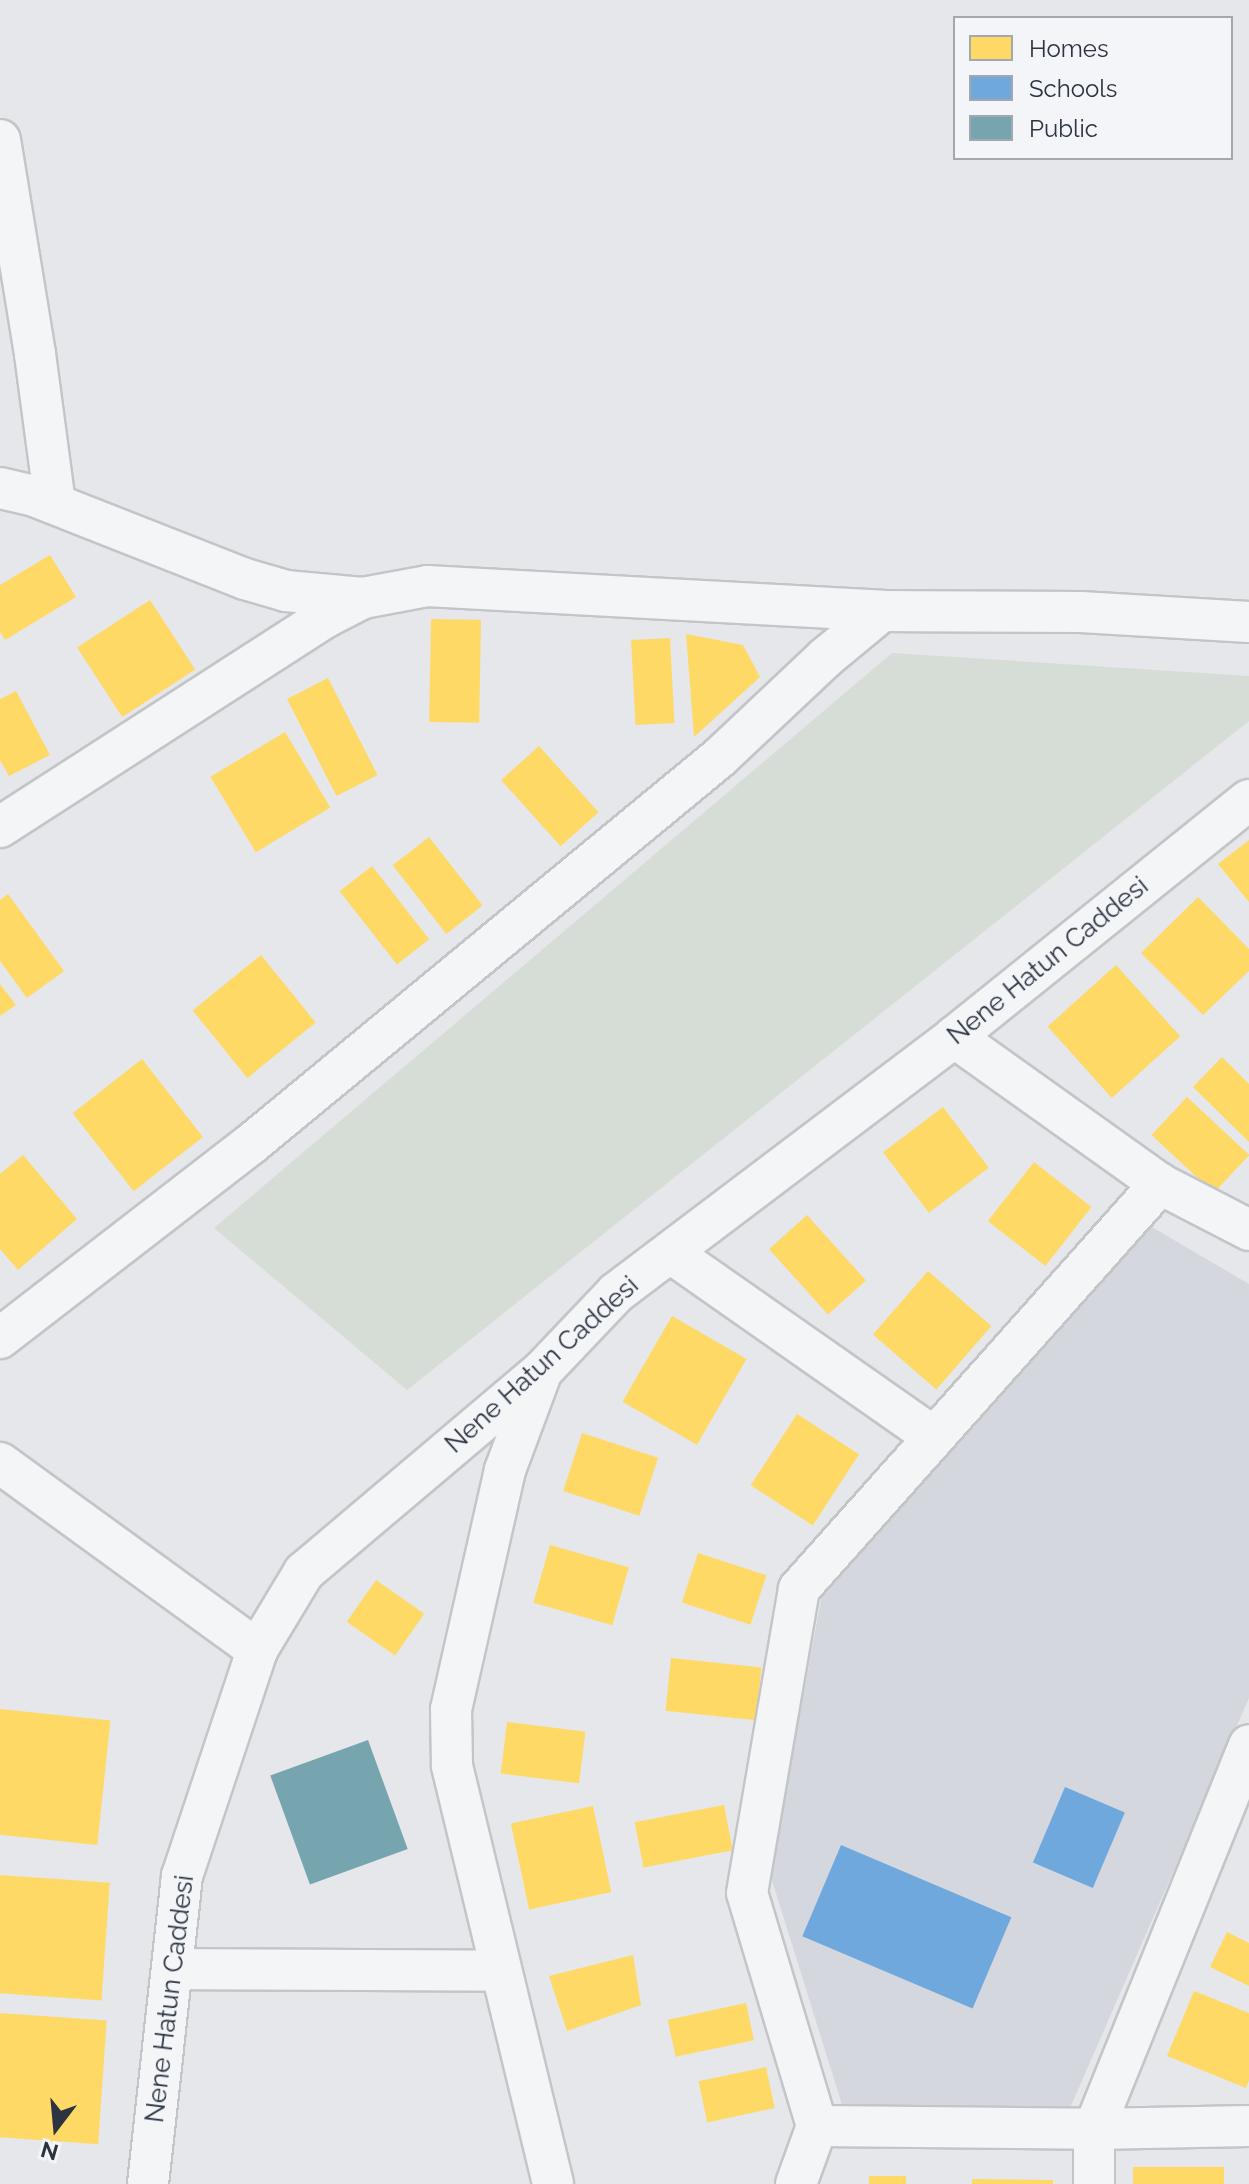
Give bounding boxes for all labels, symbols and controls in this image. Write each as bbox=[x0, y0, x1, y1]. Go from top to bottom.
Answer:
legend bbox=[953, 16, 1233, 160]
text: Homes bbox=[1029, 34, 1109, 63]
text: Schools bbox=[1029, 74, 1117, 103]
text: Public bbox=[1029, 114, 1098, 143]
street label: Nene Hatun Caddesi bbox=[941, 871, 1155, 1051]
street label: Nene Hatun Caddesi bbox=[439, 1270, 645, 1460]
street label: Nene Hatun Caddesi bbox=[139, 1873, 201, 2125]
north arrow bbox=[16, 2088, 96, 2168]
text: N bbox=[38, 2136, 61, 2166]

